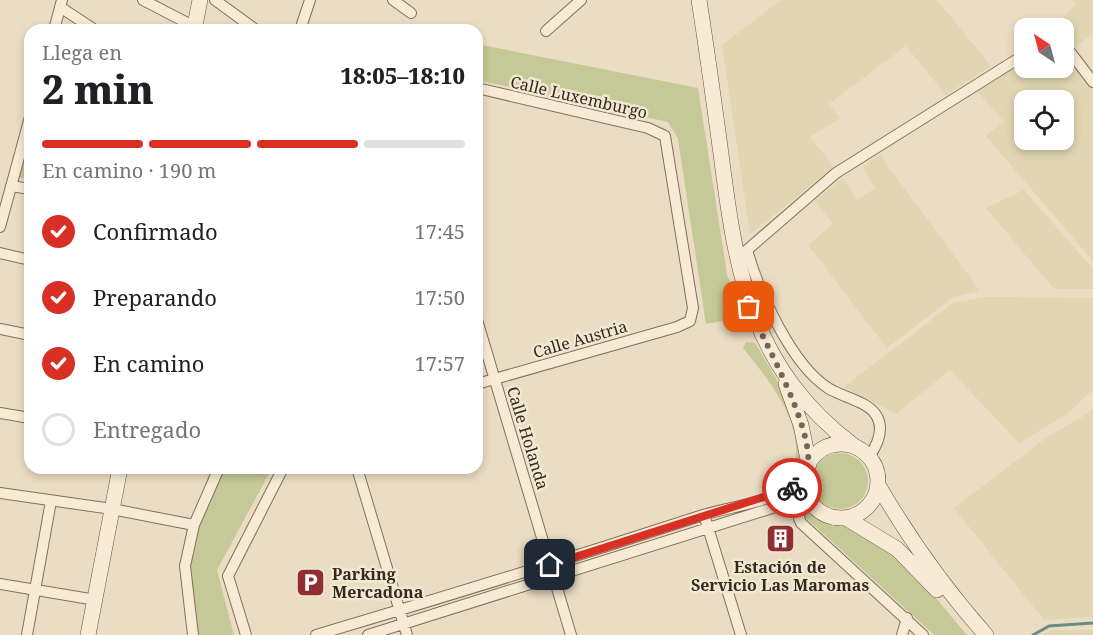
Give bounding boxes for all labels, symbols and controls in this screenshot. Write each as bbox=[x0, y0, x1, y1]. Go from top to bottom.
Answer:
north arrow bbox=[1014, 18, 1074, 78]
map controls bbox=[1014, 18, 1074, 150]
text: Llega en bbox=[42, 39, 122, 66]
text: 18:05–18:10 bbox=[341, 60, 465, 90]
text: 2 min bbox=[42, 62, 154, 115]
street label: Calle Luxemburgo bbox=[508, 71, 650, 123]
button: locate bbox=[1014, 90, 1074, 150]
text: En camino · 190 m bbox=[42, 157, 216, 184]
icon: check bbox=[42, 215, 75, 248]
text: Confirmado bbox=[93, 216, 218, 246]
text: 17:45 bbox=[415, 218, 465, 245]
icon: check bbox=[42, 281, 75, 314]
pin bbox=[723, 281, 774, 332]
text: Preparando bbox=[93, 282, 217, 312]
text: 17:50 bbox=[415, 284, 465, 311]
icon: bag bbox=[732, 290, 765, 323]
street label: Calle Austria bbox=[530, 315, 630, 363]
icon: check bbox=[42, 347, 75, 380]
text: En camino bbox=[93, 348, 205, 378]
text: 17:57 bbox=[415, 350, 465, 377]
street label: Calle Holanda bbox=[502, 384, 554, 492]
text: Entregado bbox=[93, 414, 201, 444]
courier bbox=[762, 458, 822, 518]
icon: bike bbox=[776, 472, 809, 505]
building icon: Estación de Servicio Las Maromas bbox=[764, 523, 796, 555]
pin bbox=[524, 539, 575, 590]
icon: home bbox=[533, 548, 566, 581]
place label: Estación de Servicio Las Maromas bbox=[691, 556, 869, 596]
place label: Parking Mercadona bbox=[332, 563, 424, 603]
parking icon: Parking Mercadona bbox=[295, 567, 327, 599]

